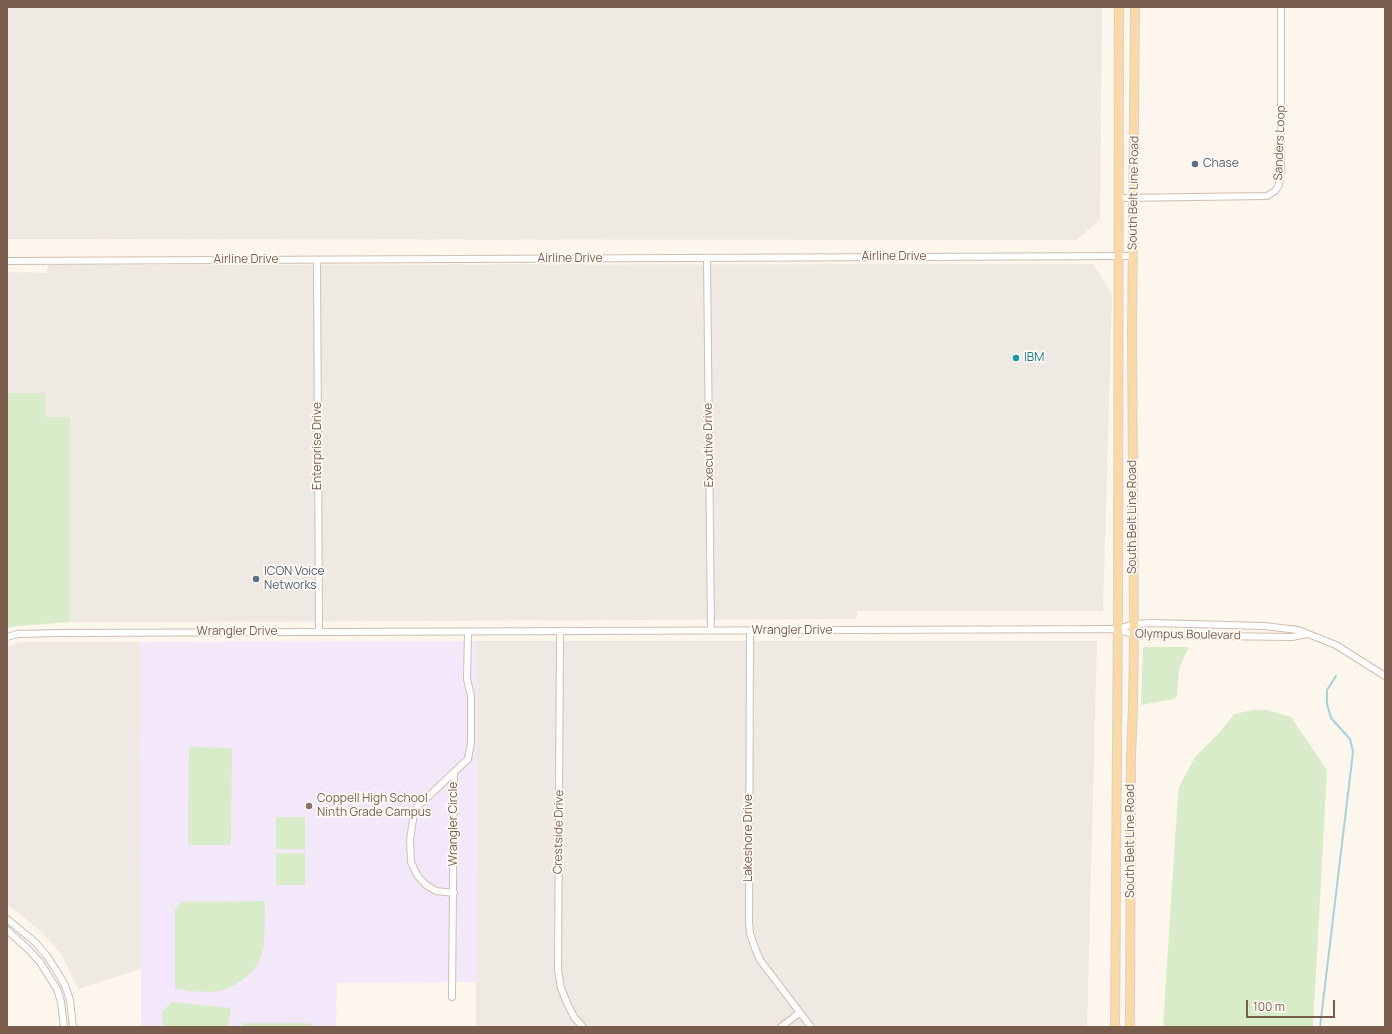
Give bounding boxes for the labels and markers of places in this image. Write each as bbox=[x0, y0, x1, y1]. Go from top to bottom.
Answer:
place label: Chase bbox=[1203, 157, 1239, 171]
marker: Chase bbox=[1190, 159, 1200, 169]
place label: IBM bbox=[1024, 351, 1044, 365]
marker: IBM bbox=[1011, 353, 1021, 363]
place label: ICON Voice Networks bbox=[264, 565, 325, 593]
marker: ICON Voice Networks bbox=[251, 574, 261, 584]
place label: Coppell High School Ninth Grade Campus bbox=[317, 792, 431, 820]
marker: Coppell High School Ninth Grade Campus bbox=[304, 801, 314, 811]

